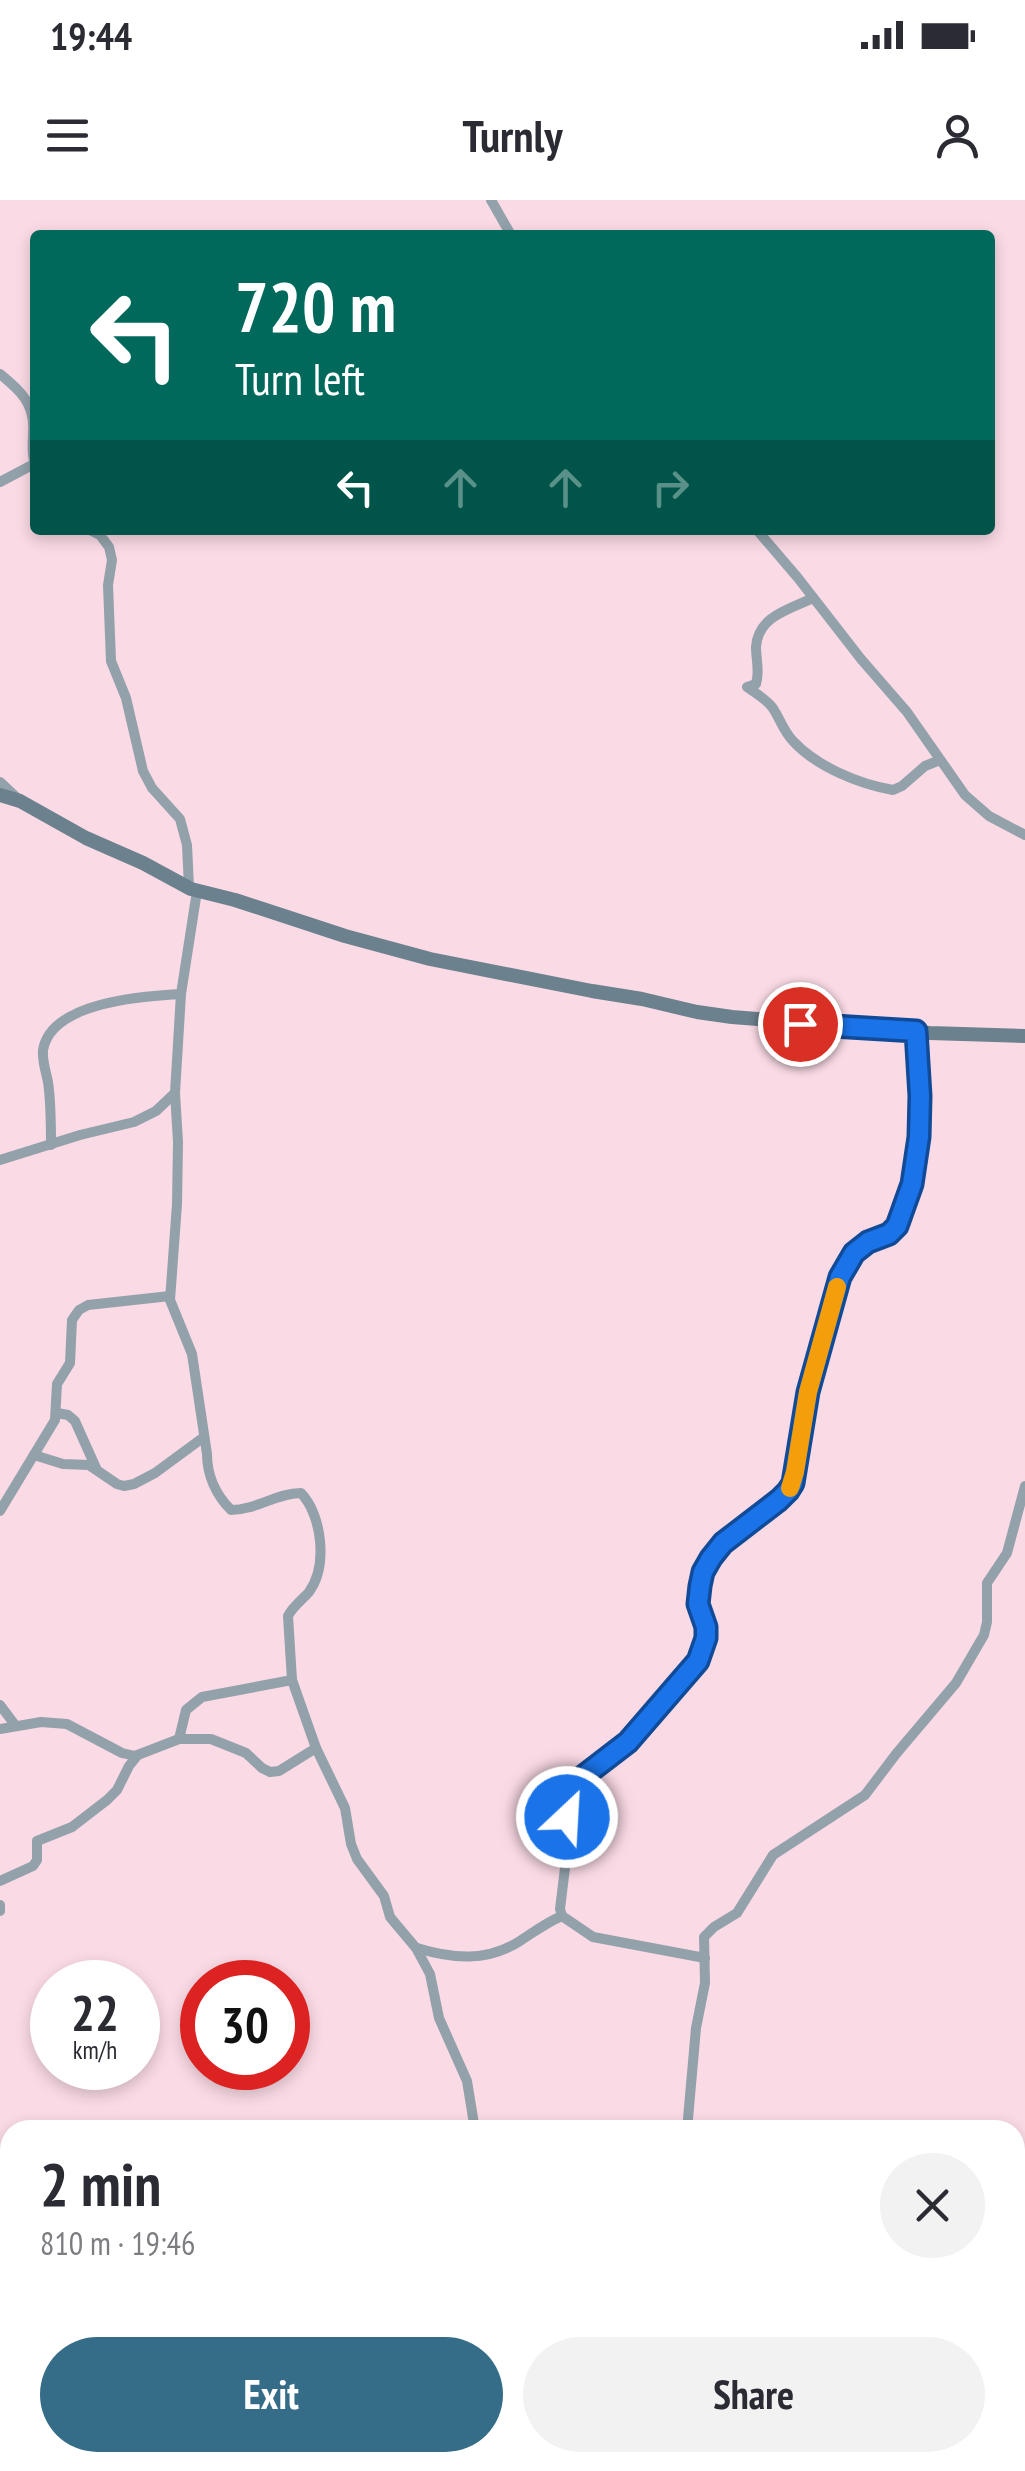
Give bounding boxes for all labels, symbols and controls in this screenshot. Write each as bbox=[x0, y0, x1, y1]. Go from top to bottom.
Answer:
text: 19:44 bbox=[50, 11, 132, 60]
text: Turnly bbox=[463, 106, 562, 164]
icon: menu bbox=[40, 108, 95, 163]
icon: person bbox=[930, 108, 985, 163]
text: 720 m bbox=[235, 261, 396, 351]
icon: left bbox=[70, 270, 200, 400]
text: Turn left bbox=[235, 349, 365, 407]
icon: left bbox=[328, 460, 383, 515]
icon: ahead bbox=[433, 460, 488, 515]
icon: ahead bbox=[538, 460, 593, 515]
icon: right bbox=[643, 460, 698, 515]
pin bbox=[758, 982, 843, 1067]
icon: arrive bbox=[773, 997, 828, 1052]
position arrow bbox=[515, 1765, 619, 1869]
speed limit sign: 30 bbox=[180, 1960, 310, 2090]
text: 22 bbox=[71, 1980, 119, 2045]
text: km/h bbox=[73, 2034, 117, 2066]
text: 2 min bbox=[40, 2145, 161, 2223]
button: close bbox=[880, 2153, 985, 2258]
text: 810 m · 19:46 bbox=[40, 2222, 195, 2264]
button: Exit bbox=[40, 2337, 503, 2452]
button: Share bbox=[523, 2337, 985, 2452]

